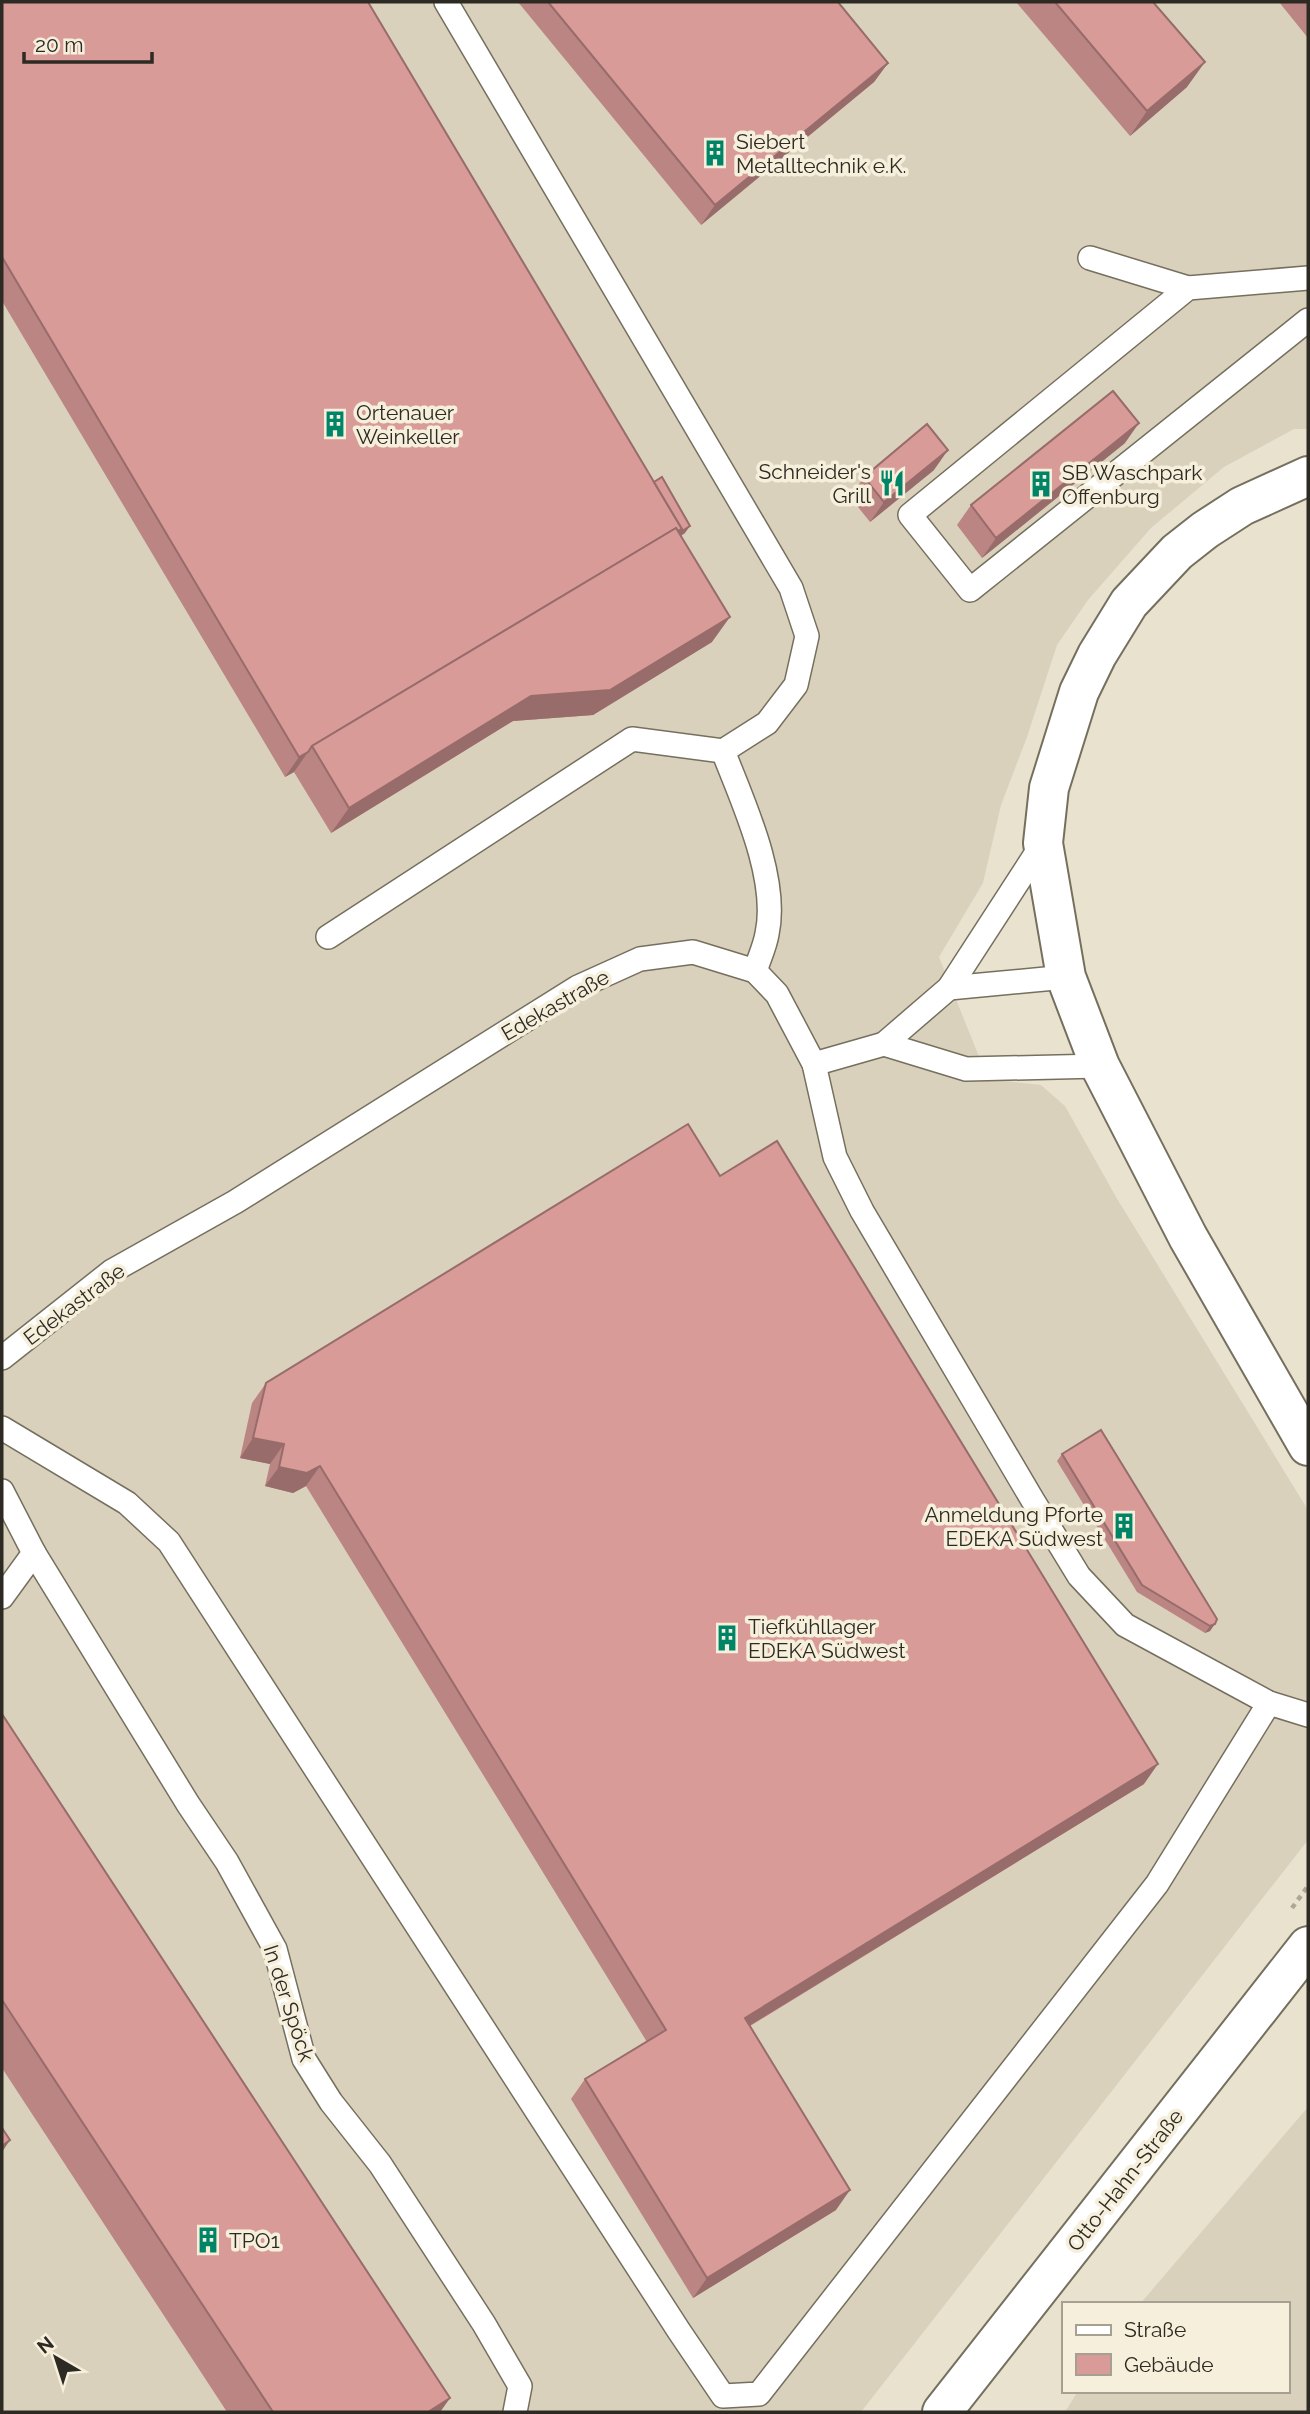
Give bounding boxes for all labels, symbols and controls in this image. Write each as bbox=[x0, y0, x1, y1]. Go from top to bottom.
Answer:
scale bar bbox=[24, 21, 152, 65]
text: 20 m bbox=[35, 32, 83, 57]
place label: Siebert Metalltechnik e.K. bbox=[736, 129, 906, 178]
building icon: Siebert Metalltechnik e.K. bbox=[700, 138, 730, 168]
place label: Ortenauer Weinkeller bbox=[356, 400, 460, 449]
building icon: Ortenauer Weinkeller bbox=[320, 409, 350, 439]
place label: Schneider's Grill bbox=[758, 459, 871, 508]
place label: SB Waschpark Offenburg bbox=[1062, 460, 1202, 509]
restaurant icon: Schneider's Grill bbox=[877, 468, 907, 498]
building icon: SB Waschpark Offenburg bbox=[1026, 469, 1056, 499]
street label: Edekastraße bbox=[497, 964, 613, 1046]
street label: Edekastraße bbox=[18, 1258, 130, 1350]
place label: Anmeldung Pforte EDEKA Südwest bbox=[924, 1502, 1103, 1551]
building icon: Anmeldung Pforte EDEKA Südwest bbox=[1109, 1511, 1139, 1541]
place label: Tiefkühllager EDEKA Südwest bbox=[748, 1614, 905, 1663]
building icon: Tiefkühllager EDEKA Südwest bbox=[712, 1623, 742, 1653]
street label: In der Spöck bbox=[258, 1941, 320, 2065]
street label: Otto-Hahn-Straße bbox=[1062, 2104, 1188, 2256]
building icon: TPO1 bbox=[193, 2225, 223, 2255]
place label: TPO1 bbox=[229, 2228, 280, 2253]
legend bbox=[1062, 2302, 1289, 2393]
text: Straße bbox=[1124, 2317, 1186, 2342]
north arrow bbox=[21, 2323, 91, 2393]
text: N bbox=[33, 2332, 58, 2358]
text: Gebäude bbox=[1124, 2352, 1214, 2377]

